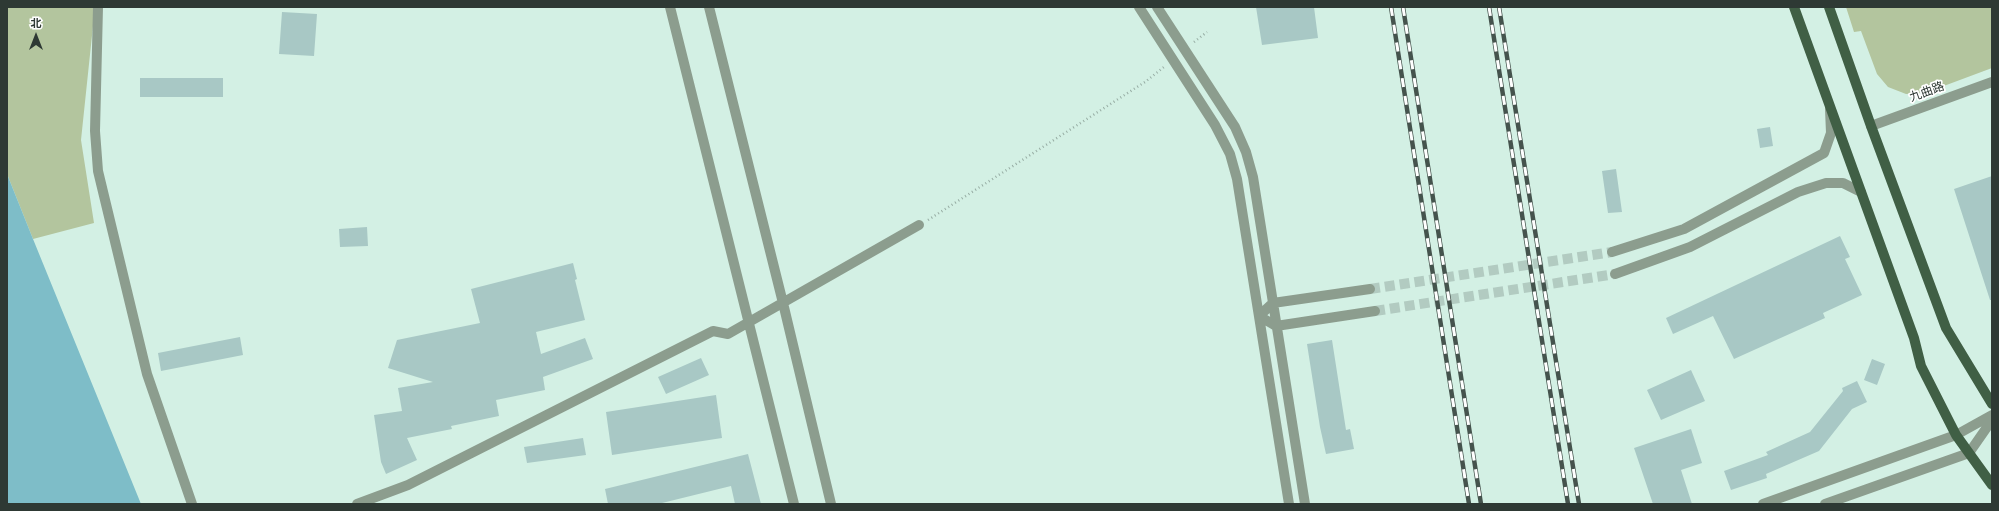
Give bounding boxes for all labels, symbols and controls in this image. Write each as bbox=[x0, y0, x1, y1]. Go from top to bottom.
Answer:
north arrow bbox=[16, 16, 56, 56]
text: 北 bbox=[31, 17, 42, 30]
street label: 九曲路 bbox=[1908, 79, 1946, 105]

